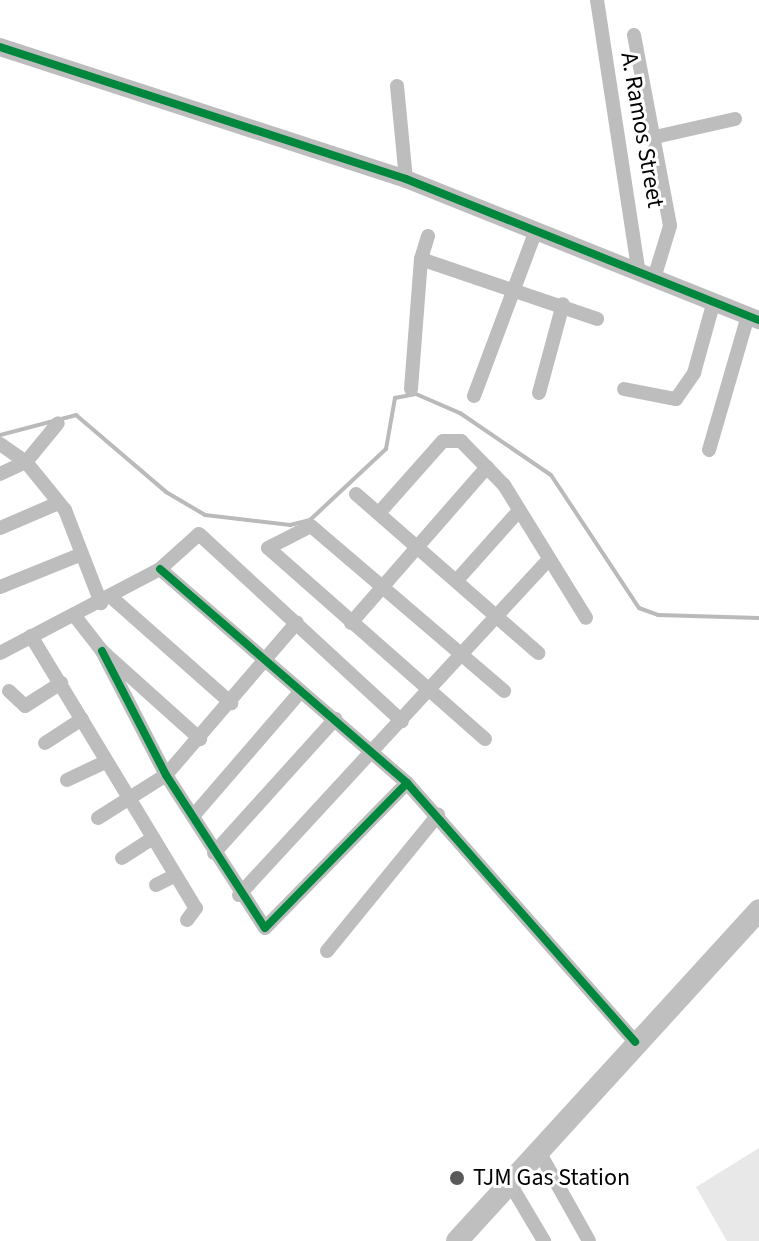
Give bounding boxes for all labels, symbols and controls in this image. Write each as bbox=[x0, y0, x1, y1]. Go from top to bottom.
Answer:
street label: A. Ramos Street bbox=[614, 50, 670, 210]
place label: TJM Gas Station bbox=[473, 1164, 630, 1192]
marker: TJM Gas Station bbox=[448, 1169, 466, 1187]

